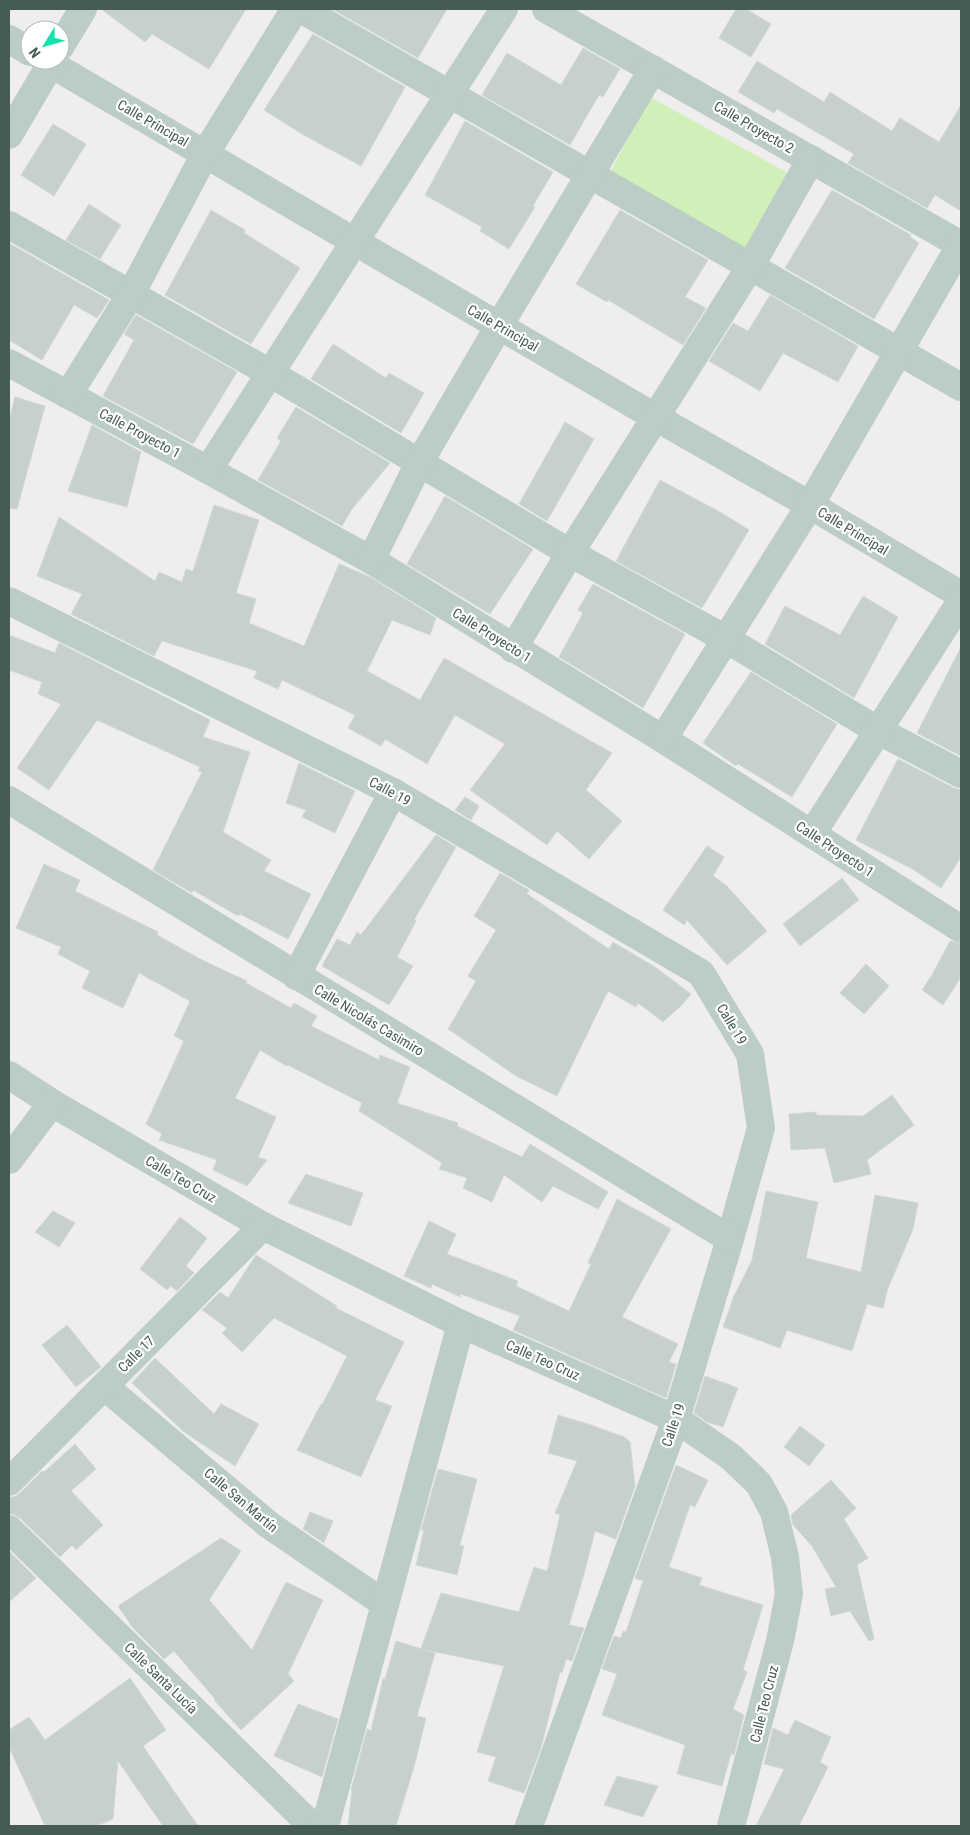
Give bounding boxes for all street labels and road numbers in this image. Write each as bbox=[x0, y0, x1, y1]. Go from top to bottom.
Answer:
street label: Calle Principal bbox=[115, 96, 191, 150]
street label: Calle Proyecto 2 bbox=[711, 98, 797, 156]
street label: Calle Principal bbox=[465, 301, 541, 355]
street label: Calle Proyecto 1 bbox=[97, 405, 183, 461]
street label: Calle Principal bbox=[815, 504, 891, 558]
street label: Calle Proyecto 1 bbox=[450, 604, 534, 666]
street label: Calle 19 bbox=[367, 773, 413, 809]
street label: Calle Proyecto 1 bbox=[793, 818, 877, 880]
street label: Calle Nicolás Casimiro bbox=[311, 981, 427, 1059]
street label: Calle 19 bbox=[714, 1001, 750, 1047]
street label: Calle Teo Cruz bbox=[143, 1152, 219, 1206]
street label: Calle 17 bbox=[115, 1332, 158, 1375]
street label: Calle Teo Cruz bbox=[504, 1337, 582, 1383]
street label: Calle 19 bbox=[658, 1401, 688, 1449]
street label: Calle San Martín bbox=[201, 1465, 281, 1535]
street label: Calle Santa Lucía bbox=[121, 1639, 201, 1717]
street label: Calle Teo Cruz bbox=[747, 1664, 781, 1744]

